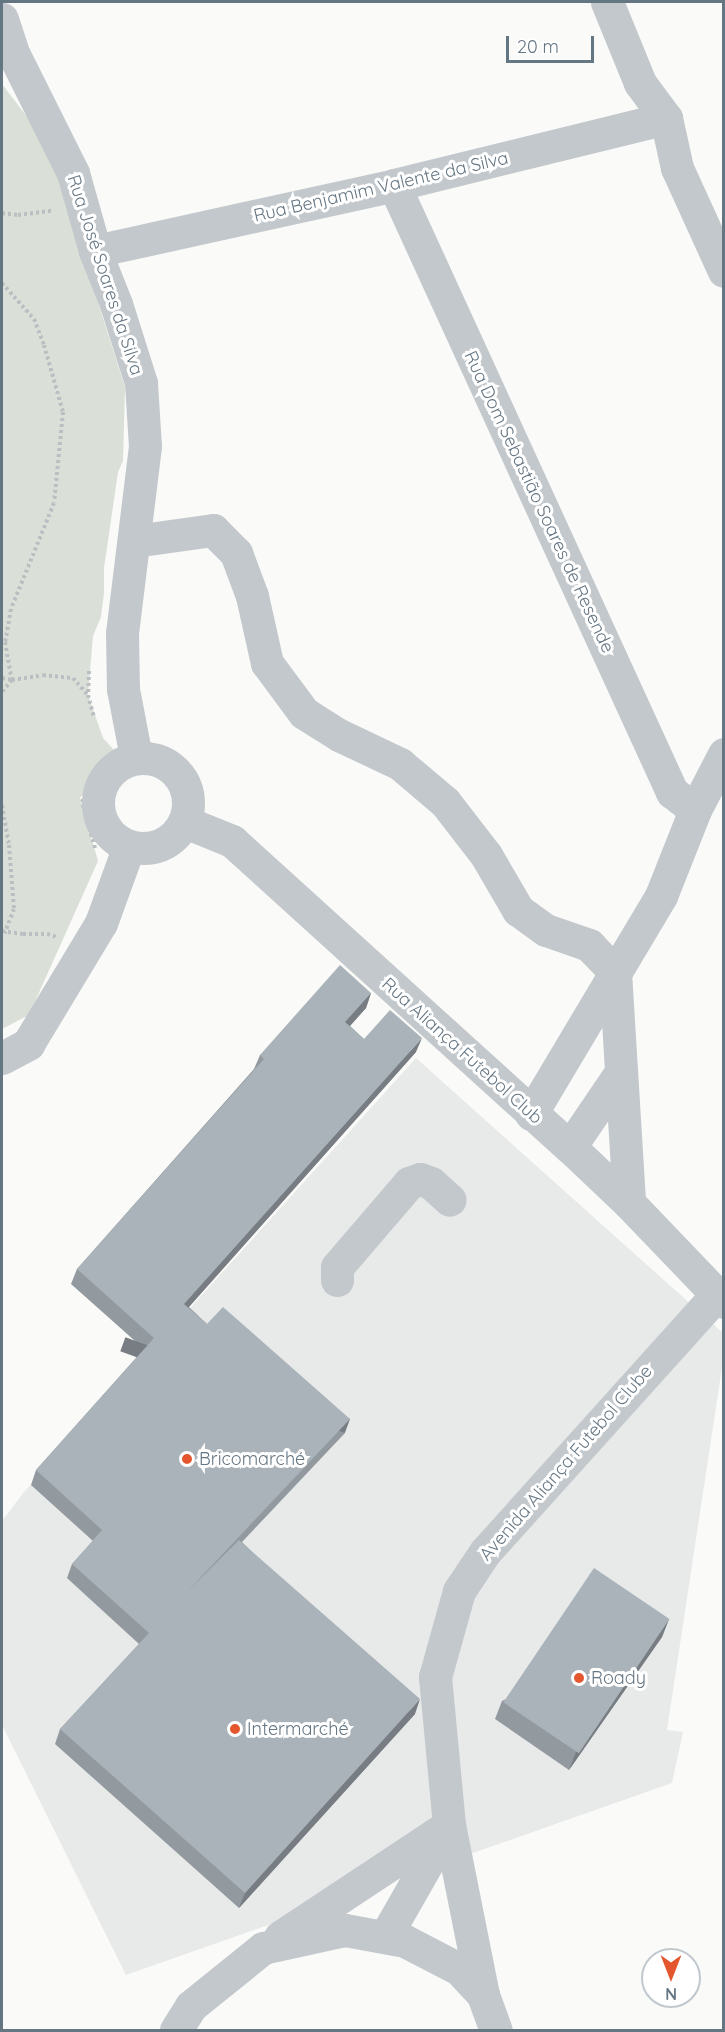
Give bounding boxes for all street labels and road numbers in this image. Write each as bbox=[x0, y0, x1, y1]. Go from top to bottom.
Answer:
street label: Rua Benjamim Valente da Silva bbox=[252, 147, 510, 227]
street label: Rua José Soares da Silva bbox=[62, 172, 148, 378]
street label: Rua Dom Sebastião Soares de Resende bbox=[459, 348, 619, 656]
street label: Rua Aliança Futebol Club bbox=[377, 973, 547, 1129]
street label: Avenida Aliança Futebol Clube bbox=[475, 1361, 657, 1565]

